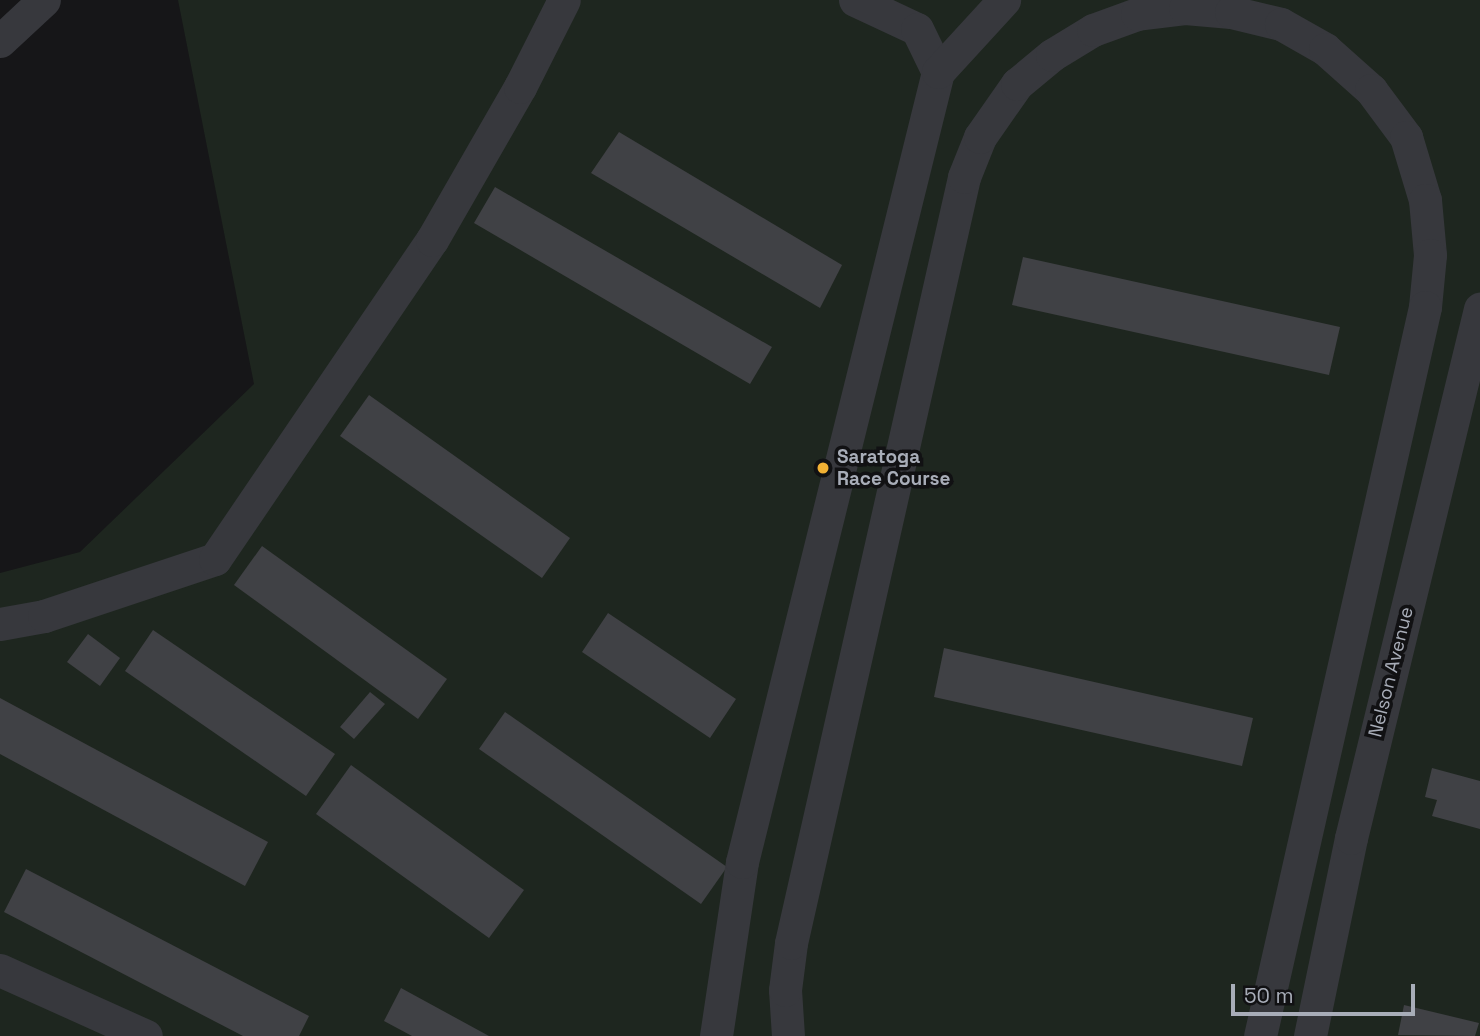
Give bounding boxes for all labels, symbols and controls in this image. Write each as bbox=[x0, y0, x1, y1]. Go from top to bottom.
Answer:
place label: Saratoga Race Course bbox=[837, 446, 951, 490]
marker: Saratoga Race Course bbox=[815, 460, 831, 476]
street label: Nelson Avenue bbox=[1364, 604, 1418, 740]
scale bar bbox=[1235, 970, 1419, 1014]
text: 50 m bbox=[1244, 982, 1294, 1009]

